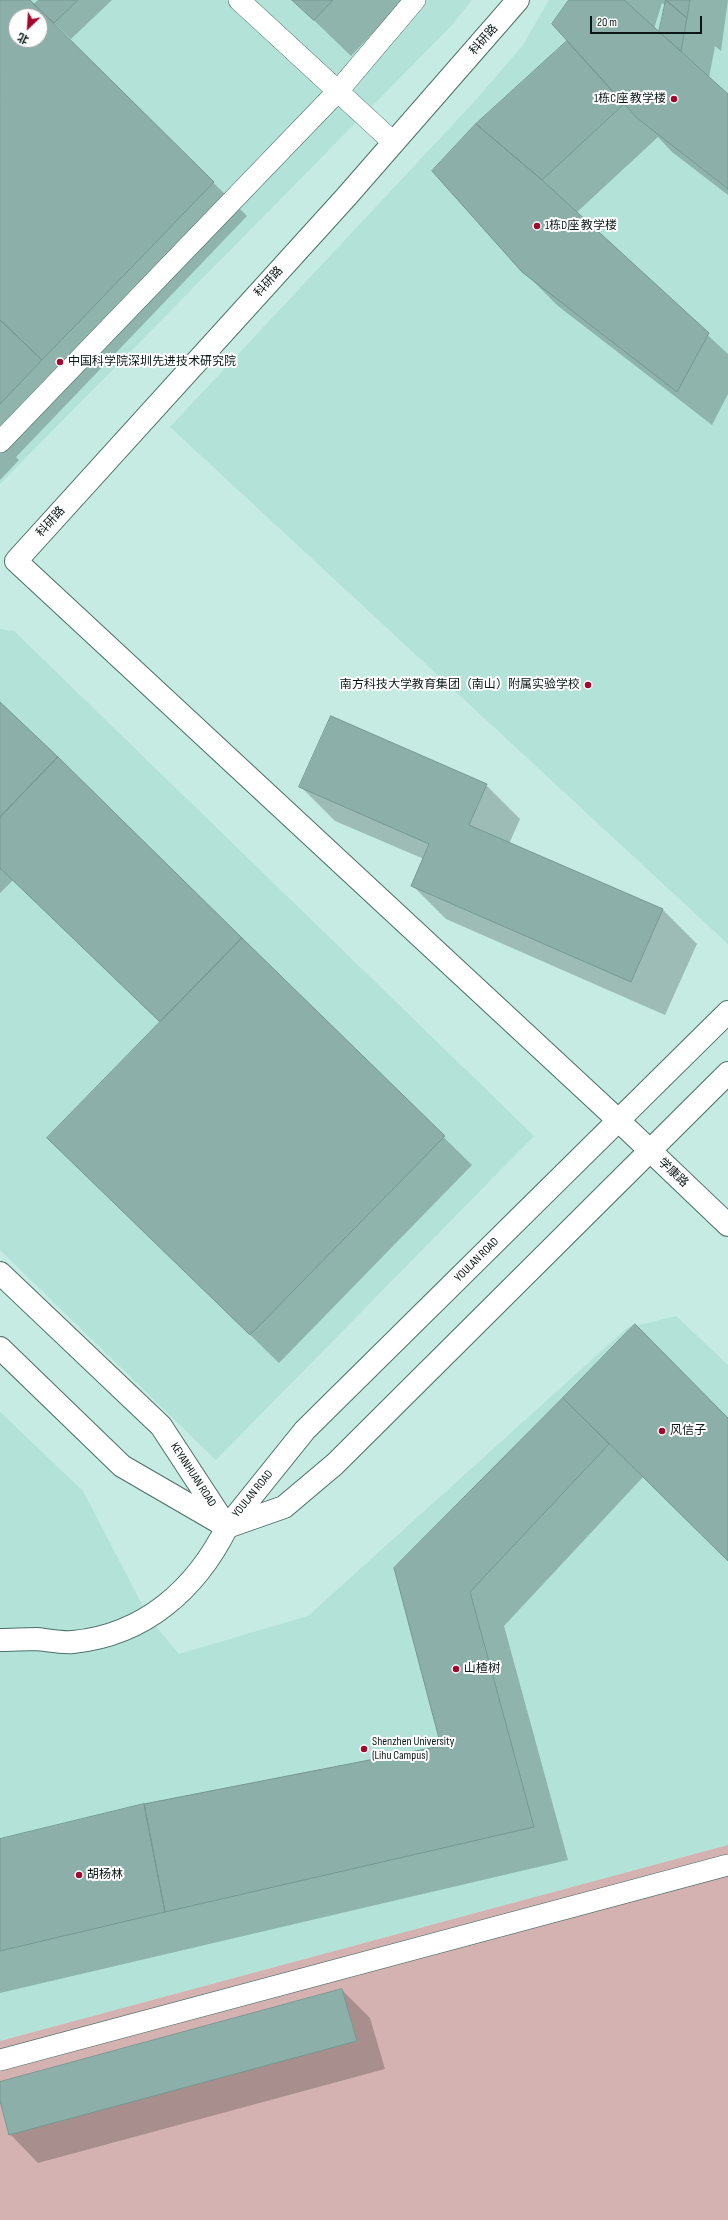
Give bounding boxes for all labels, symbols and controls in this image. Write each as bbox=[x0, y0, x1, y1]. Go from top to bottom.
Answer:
north arrow bbox=[8, 8, 48, 48]
scale bar bbox=[592, 8, 704, 34]
text: 20 m bbox=[597, 15, 617, 30]
street label: 科研路 bbox=[467, 22, 501, 58]
text: 北 bbox=[15, 30, 31, 47]
place label: 1栋C座 教学楼 bbox=[594, 92, 666, 106]
marker: 1栋C座 教学楼 bbox=[669, 94, 679, 104]
place label: 1栋D座 教学楼 bbox=[545, 219, 617, 233]
marker: 1栋D座 教学楼 bbox=[532, 221, 542, 231]
street label: 科研路 bbox=[252, 264, 286, 300]
place label: 中国科学院深圳先进技术研究院 bbox=[68, 355, 236, 369]
marker: 中国科学院深圳先进技术研究院 bbox=[55, 357, 65, 367]
street label: 科研路 bbox=[34, 504, 68, 540]
place label: 南方科技大学教育集团（南山）附属实验学校 bbox=[340, 678, 580, 692]
marker: 南方科技大学教育集团（南山）附属实验学校 bbox=[583, 680, 593, 690]
street label: 学康路 bbox=[655, 1155, 691, 1191]
street label: YOULAN ROAD bbox=[452, 1235, 502, 1285]
place label: 风信子 bbox=[670, 1424, 706, 1438]
marker: 风信子 bbox=[657, 1426, 667, 1436]
street label: KEYANHUAN ROAD bbox=[167, 1440, 219, 1510]
street label: YOULAN ROAD bbox=[230, 1467, 276, 1521]
place label: 山楂树 bbox=[464, 1662, 500, 1676]
marker: 山楂树 bbox=[451, 1664, 461, 1674]
place label: Shenzhen University (Lihu Campus) bbox=[372, 1735, 454, 1763]
marker: Shenzhen University (Lihu Campus) bbox=[359, 1744, 369, 1754]
place label: 胡杨林 bbox=[87, 1868, 123, 1882]
marker: 胡杨林 bbox=[74, 1870, 84, 1880]

